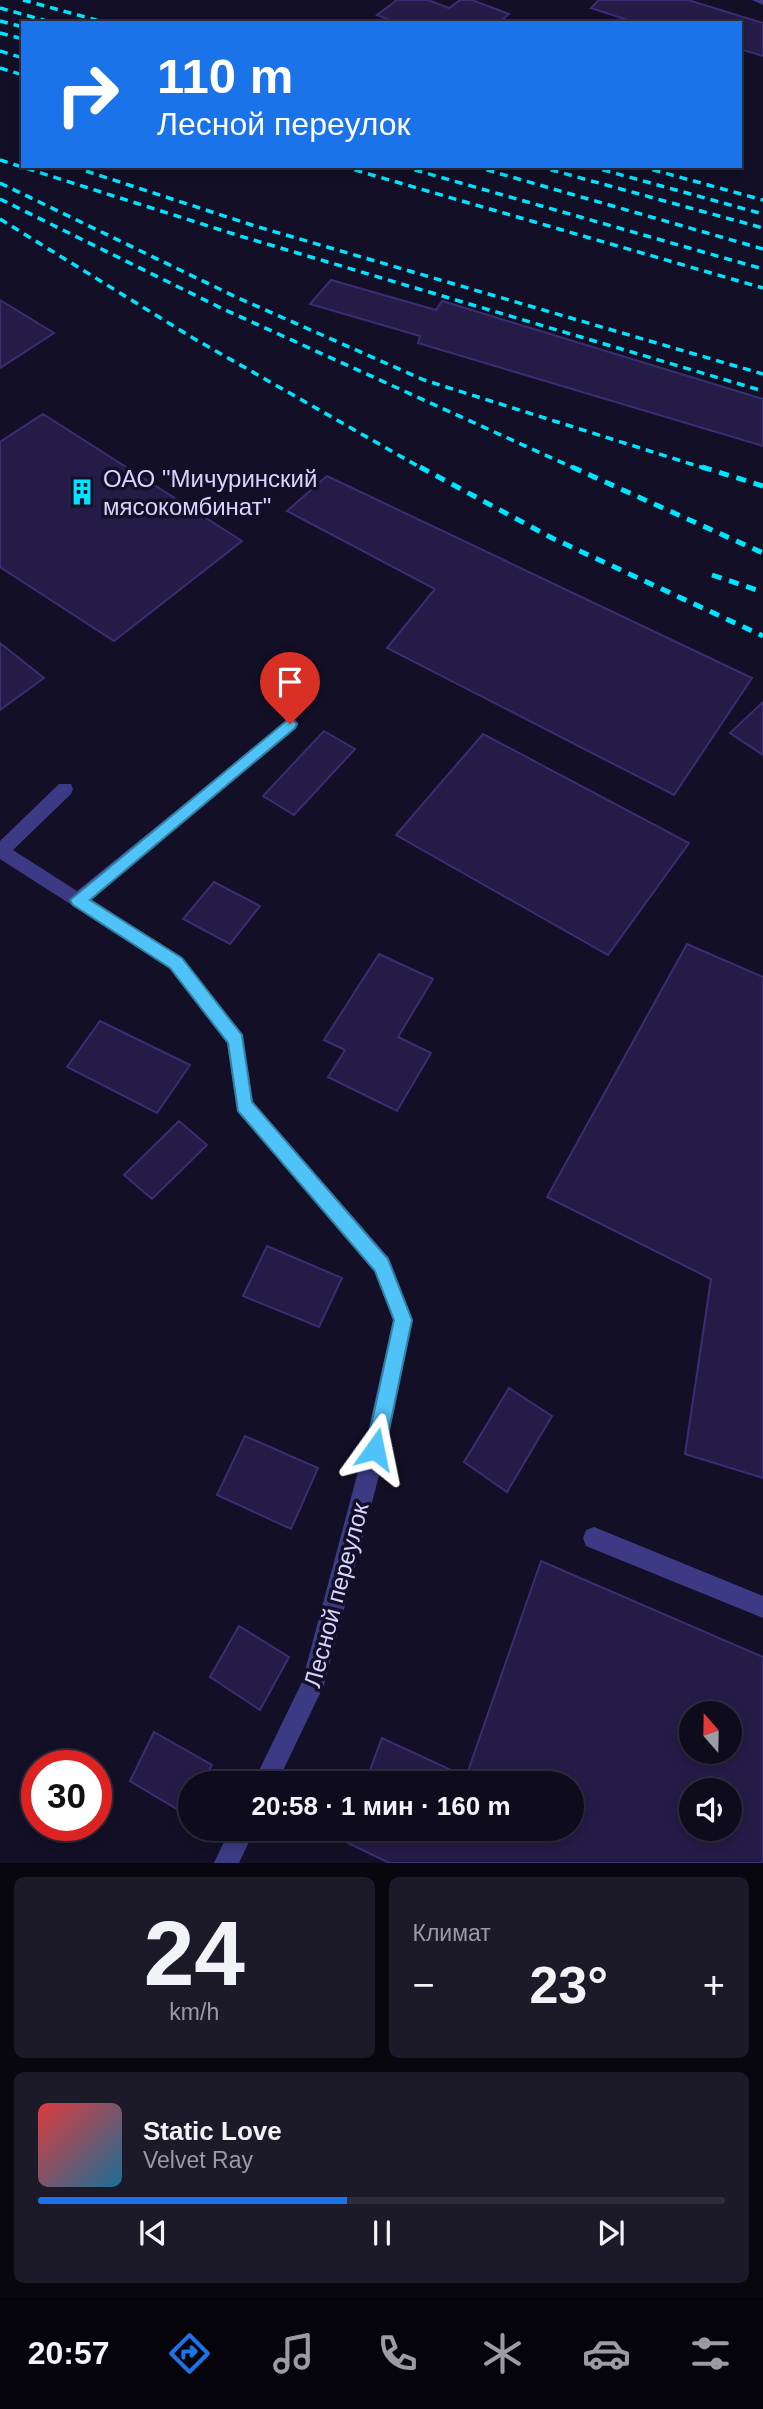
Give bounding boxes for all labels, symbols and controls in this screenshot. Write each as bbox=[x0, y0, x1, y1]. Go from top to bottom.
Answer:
icon: right bbox=[42, 49, 133, 140]
text: 110 m bbox=[157, 49, 293, 103]
text: Лесной переулок bbox=[157, 106, 411, 142]
place label: ОАО "Мичуринский мясокомбинат" bbox=[103, 465, 317, 520]
building icon: ОАО "Мичуринский мясокомбинат" bbox=[67, 477, 97, 507]
pin bbox=[260, 652, 320, 724]
icon: arrive bbox=[271, 663, 309, 701]
position arrow bbox=[338, 1412, 412, 1486]
street label: Лесной переулок bbox=[298, 1499, 374, 1690]
north arrow bbox=[679, 1701, 742, 1764]
map controls bbox=[679, 1701, 742, 1841]
speed limit sign: 30 bbox=[21, 1750, 112, 1841]
button: sound bbox=[679, 1778, 742, 1841]
text: 20:58 · 1 мин · 160 m bbox=[251, 1791, 511, 1821]
text: 24 bbox=[144, 1903, 245, 2004]
text: Климат bbox=[413, 1920, 491, 1946]
text: 23° bbox=[529, 1956, 608, 2014]
text: − bbox=[413, 1964, 435, 2006]
text: + bbox=[703, 1964, 725, 2006]
text: km/h bbox=[169, 1999, 219, 2025]
text: Static Love bbox=[143, 2116, 282, 2146]
text: Velvet Ray bbox=[143, 2147, 253, 2173]
icon: previous bbox=[134, 2214, 172, 2252]
icon: pause bbox=[363, 2214, 401, 2252]
icon: next bbox=[592, 2214, 630, 2252]
icon: directions bbox=[165, 2329, 214, 2378]
icon: music bbox=[269, 2329, 318, 2378]
icon: phone bbox=[373, 2329, 422, 2378]
icon: climate bbox=[478, 2329, 527, 2378]
icon: car bbox=[582, 2329, 631, 2378]
icon: filters bbox=[686, 2329, 735, 2378]
text: 20:57 bbox=[28, 2335, 109, 2371]

